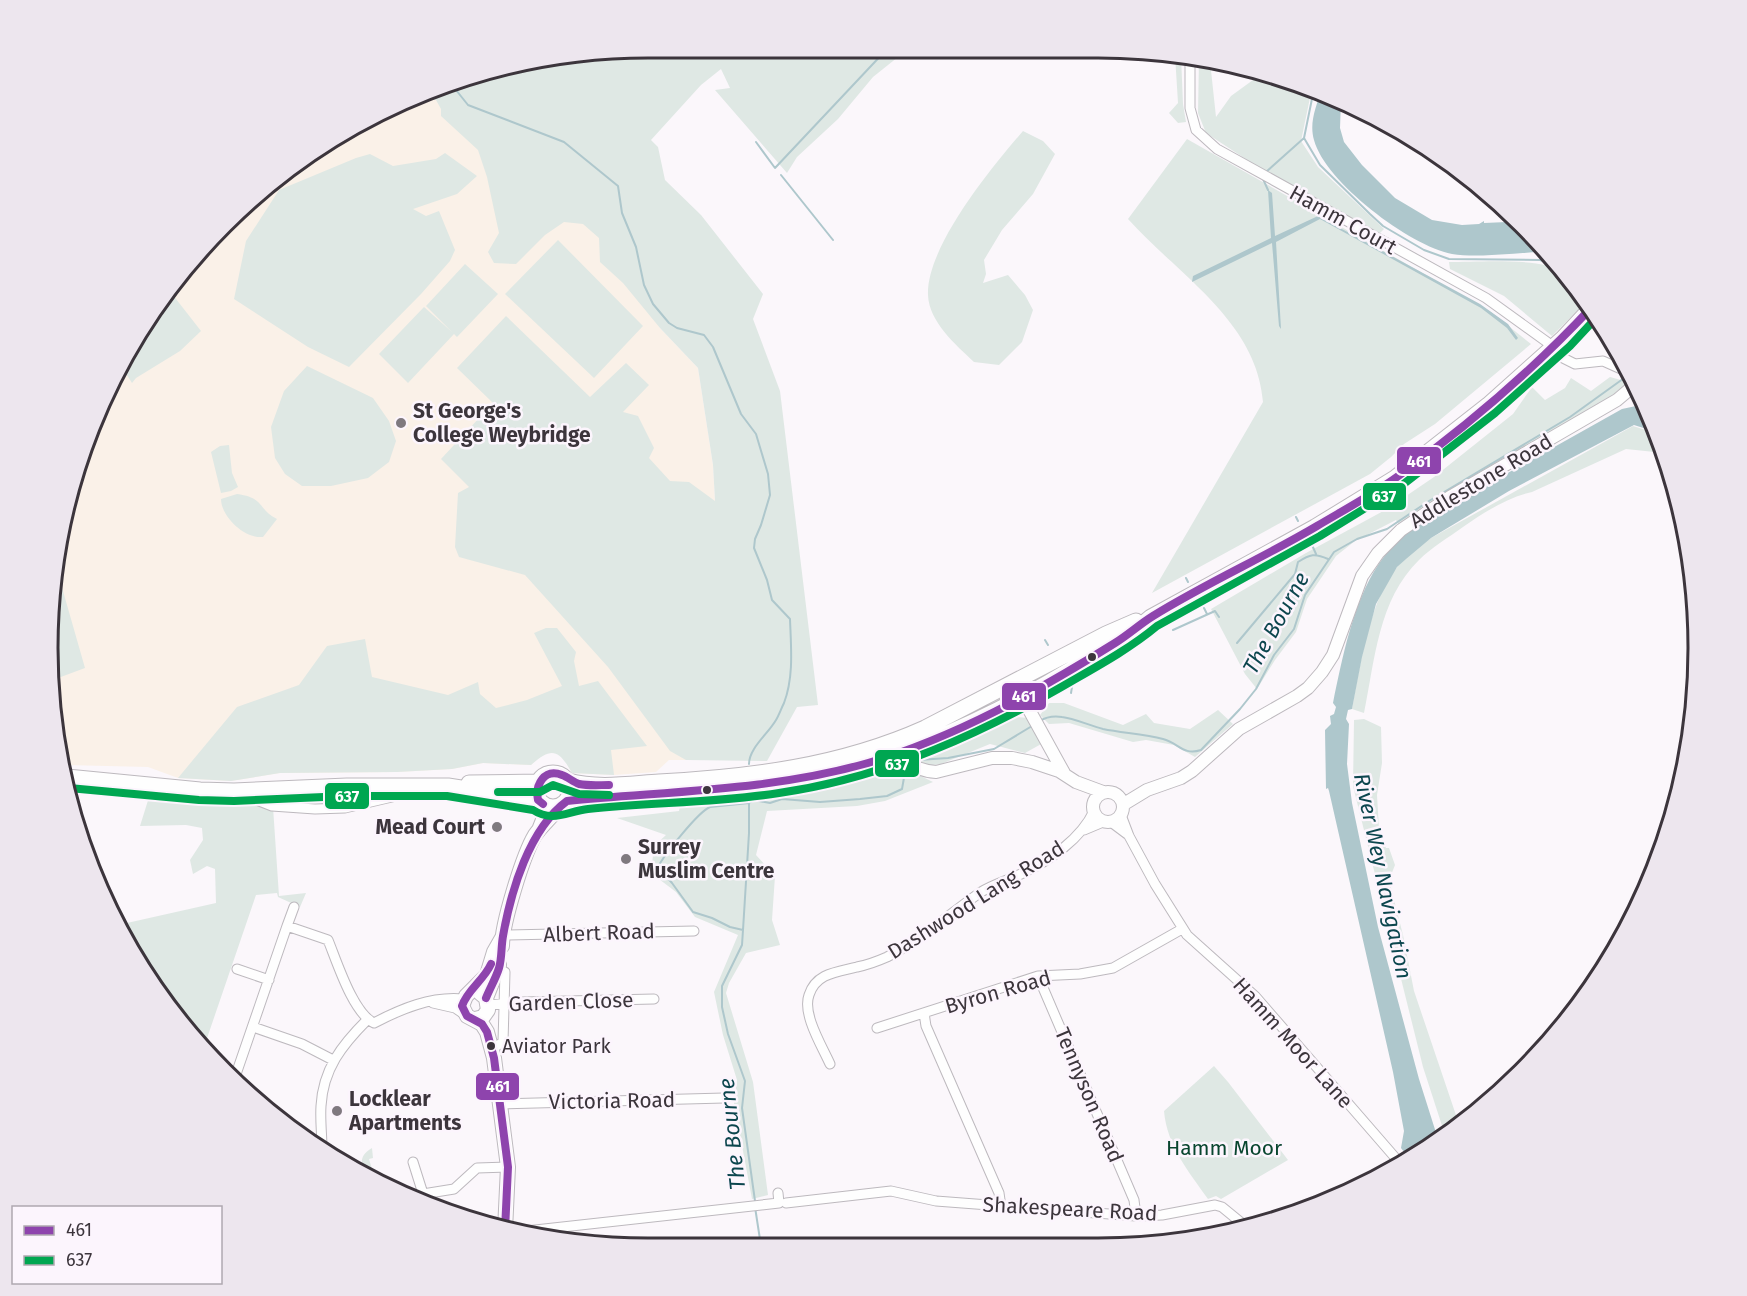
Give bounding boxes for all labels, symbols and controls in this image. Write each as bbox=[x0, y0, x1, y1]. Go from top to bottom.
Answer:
street label: Hamm Court bbox=[1285, 180, 1402, 260]
place label: St George's College Weybridge bbox=[413, 398, 591, 448]
marker: St George's College Weybridge bbox=[394, 416, 408, 430]
street label: Addlestone Road bbox=[1405, 428, 1557, 534]
line badge: 461 bbox=[1396, 446, 1442, 475]
text: 461 bbox=[1407, 452, 1431, 471]
line badge: 637 bbox=[1362, 482, 1407, 511]
text: 637 bbox=[1372, 487, 1397, 506]
water label: The Bourne bbox=[1237, 567, 1315, 679]
unlabelled marker bbox=[1086, 651, 1098, 663]
line badge: 461 bbox=[1001, 682, 1047, 711]
text: 461 bbox=[1012, 687, 1036, 706]
line badge: 637 bbox=[874, 749, 920, 778]
text: 637 bbox=[885, 755, 910, 774]
water label: River Wey Navigation bbox=[1348, 771, 1418, 981]
line badge: 637 bbox=[324, 782, 370, 810]
unlabelled marker bbox=[701, 784, 713, 796]
text: 637 bbox=[335, 787, 360, 806]
place label: Mead Court bbox=[376, 814, 486, 840]
marker: Mead Court bbox=[490, 820, 504, 834]
place label: Surrey Muslim Centre bbox=[638, 834, 775, 884]
street label: Dashwood Lang Road bbox=[883, 835, 1069, 965]
marker: Surrey Muslim Centre bbox=[619, 852, 633, 866]
street label: Albert Road bbox=[543, 918, 655, 948]
street label: Byron Road bbox=[942, 964, 1054, 1020]
street label: Hamm Moor Lane bbox=[1227, 972, 1359, 1114]
street label: Garden Close bbox=[508, 987, 634, 1017]
street label: Tennyson Road bbox=[1049, 1024, 1129, 1166]
place label: Aviator Park bbox=[502, 1034, 612, 1058]
marker: Aviator Park bbox=[485, 1040, 497, 1052]
line badge: 461 bbox=[475, 1072, 520, 1101]
text: 461 bbox=[486, 1077, 510, 1096]
water label: The Bourne bbox=[713, 1077, 751, 1191]
place label: Locklear Apartments bbox=[348, 1086, 461, 1136]
street label: Victoria Road bbox=[548, 1087, 676, 1115]
marker: Locklear Apartments bbox=[330, 1104, 344, 1118]
park label: Hamm Moor bbox=[1166, 1135, 1282, 1161]
street label: Shakespeare Road bbox=[982, 1191, 1158, 1227]
legend bbox=[12, 1206, 222, 1284]
text: 461 bbox=[66, 1219, 92, 1241]
text: 637 bbox=[66, 1249, 92, 1271]

